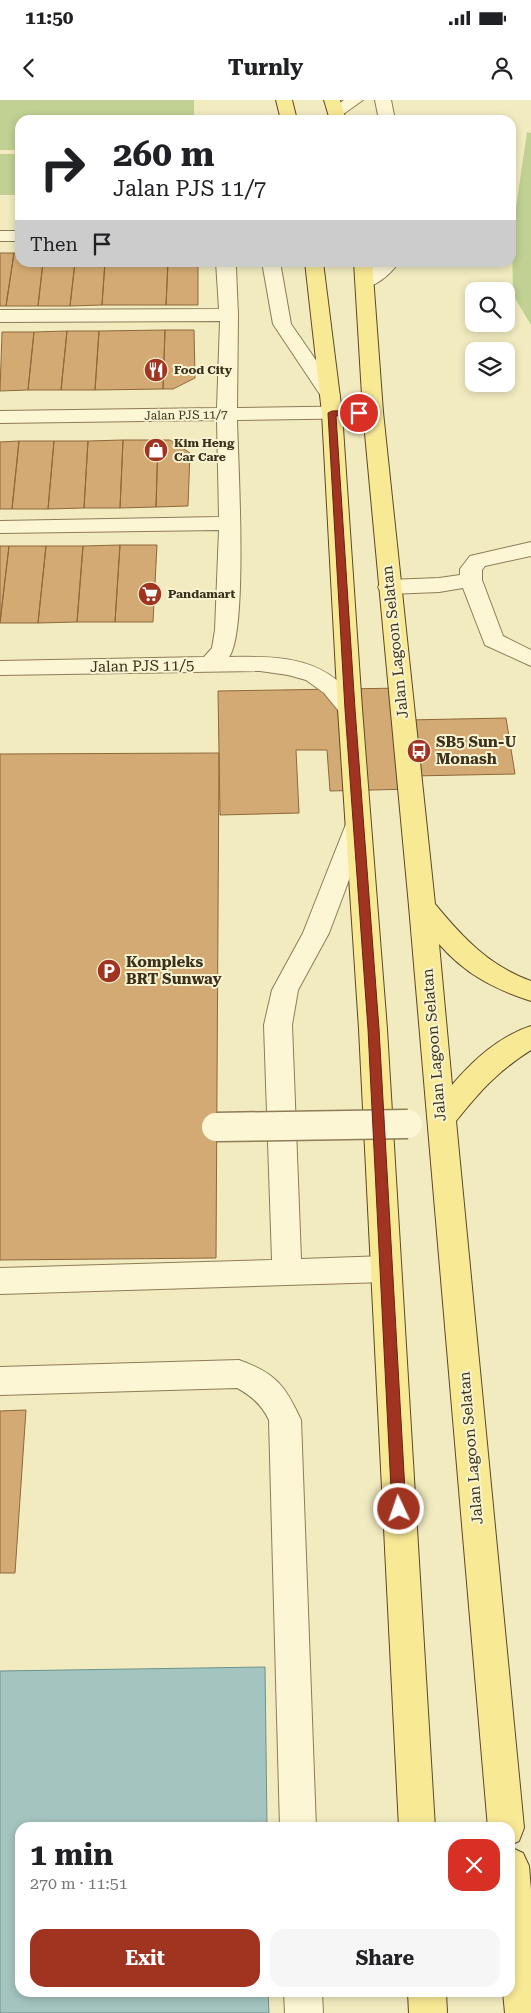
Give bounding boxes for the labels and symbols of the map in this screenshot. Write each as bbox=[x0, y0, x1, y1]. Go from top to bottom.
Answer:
restaurant icon: Food City bbox=[143, 357, 169, 383]
place label: Food City bbox=[174, 363, 233, 377]
pin bbox=[338, 392, 380, 434]
street label: Jalan PJS 11/7 bbox=[144, 407, 228, 423]
place label: Kim Heng Car Care bbox=[174, 436, 235, 464]
shop icon: Kim Heng Car Care bbox=[143, 437, 169, 463]
street label: Jalan Lagoon Selatan bbox=[378, 564, 412, 719]
supermarket icon: Pandamart bbox=[137, 581, 163, 607]
place label: Pandamart bbox=[168, 587, 235, 601]
street label: Jalan PJS 11/5 bbox=[90, 656, 194, 676]
place label: SB5 Sun-U Monash bbox=[436, 733, 517, 768]
bus stop icon: SB5 Sun-U Monash bbox=[406, 738, 432, 764]
place label: Kompleks BRT Sunway bbox=[126, 953, 222, 988]
parking icon: Kompleks BRT Sunway bbox=[96, 958, 122, 984]
street label: Jalan Lagoon Selatan bbox=[418, 967, 450, 1122]
street label: Jalan Lagoon Selatan bbox=[455, 1370, 487, 1525]
position arrow bbox=[372, 1482, 424, 1534]

